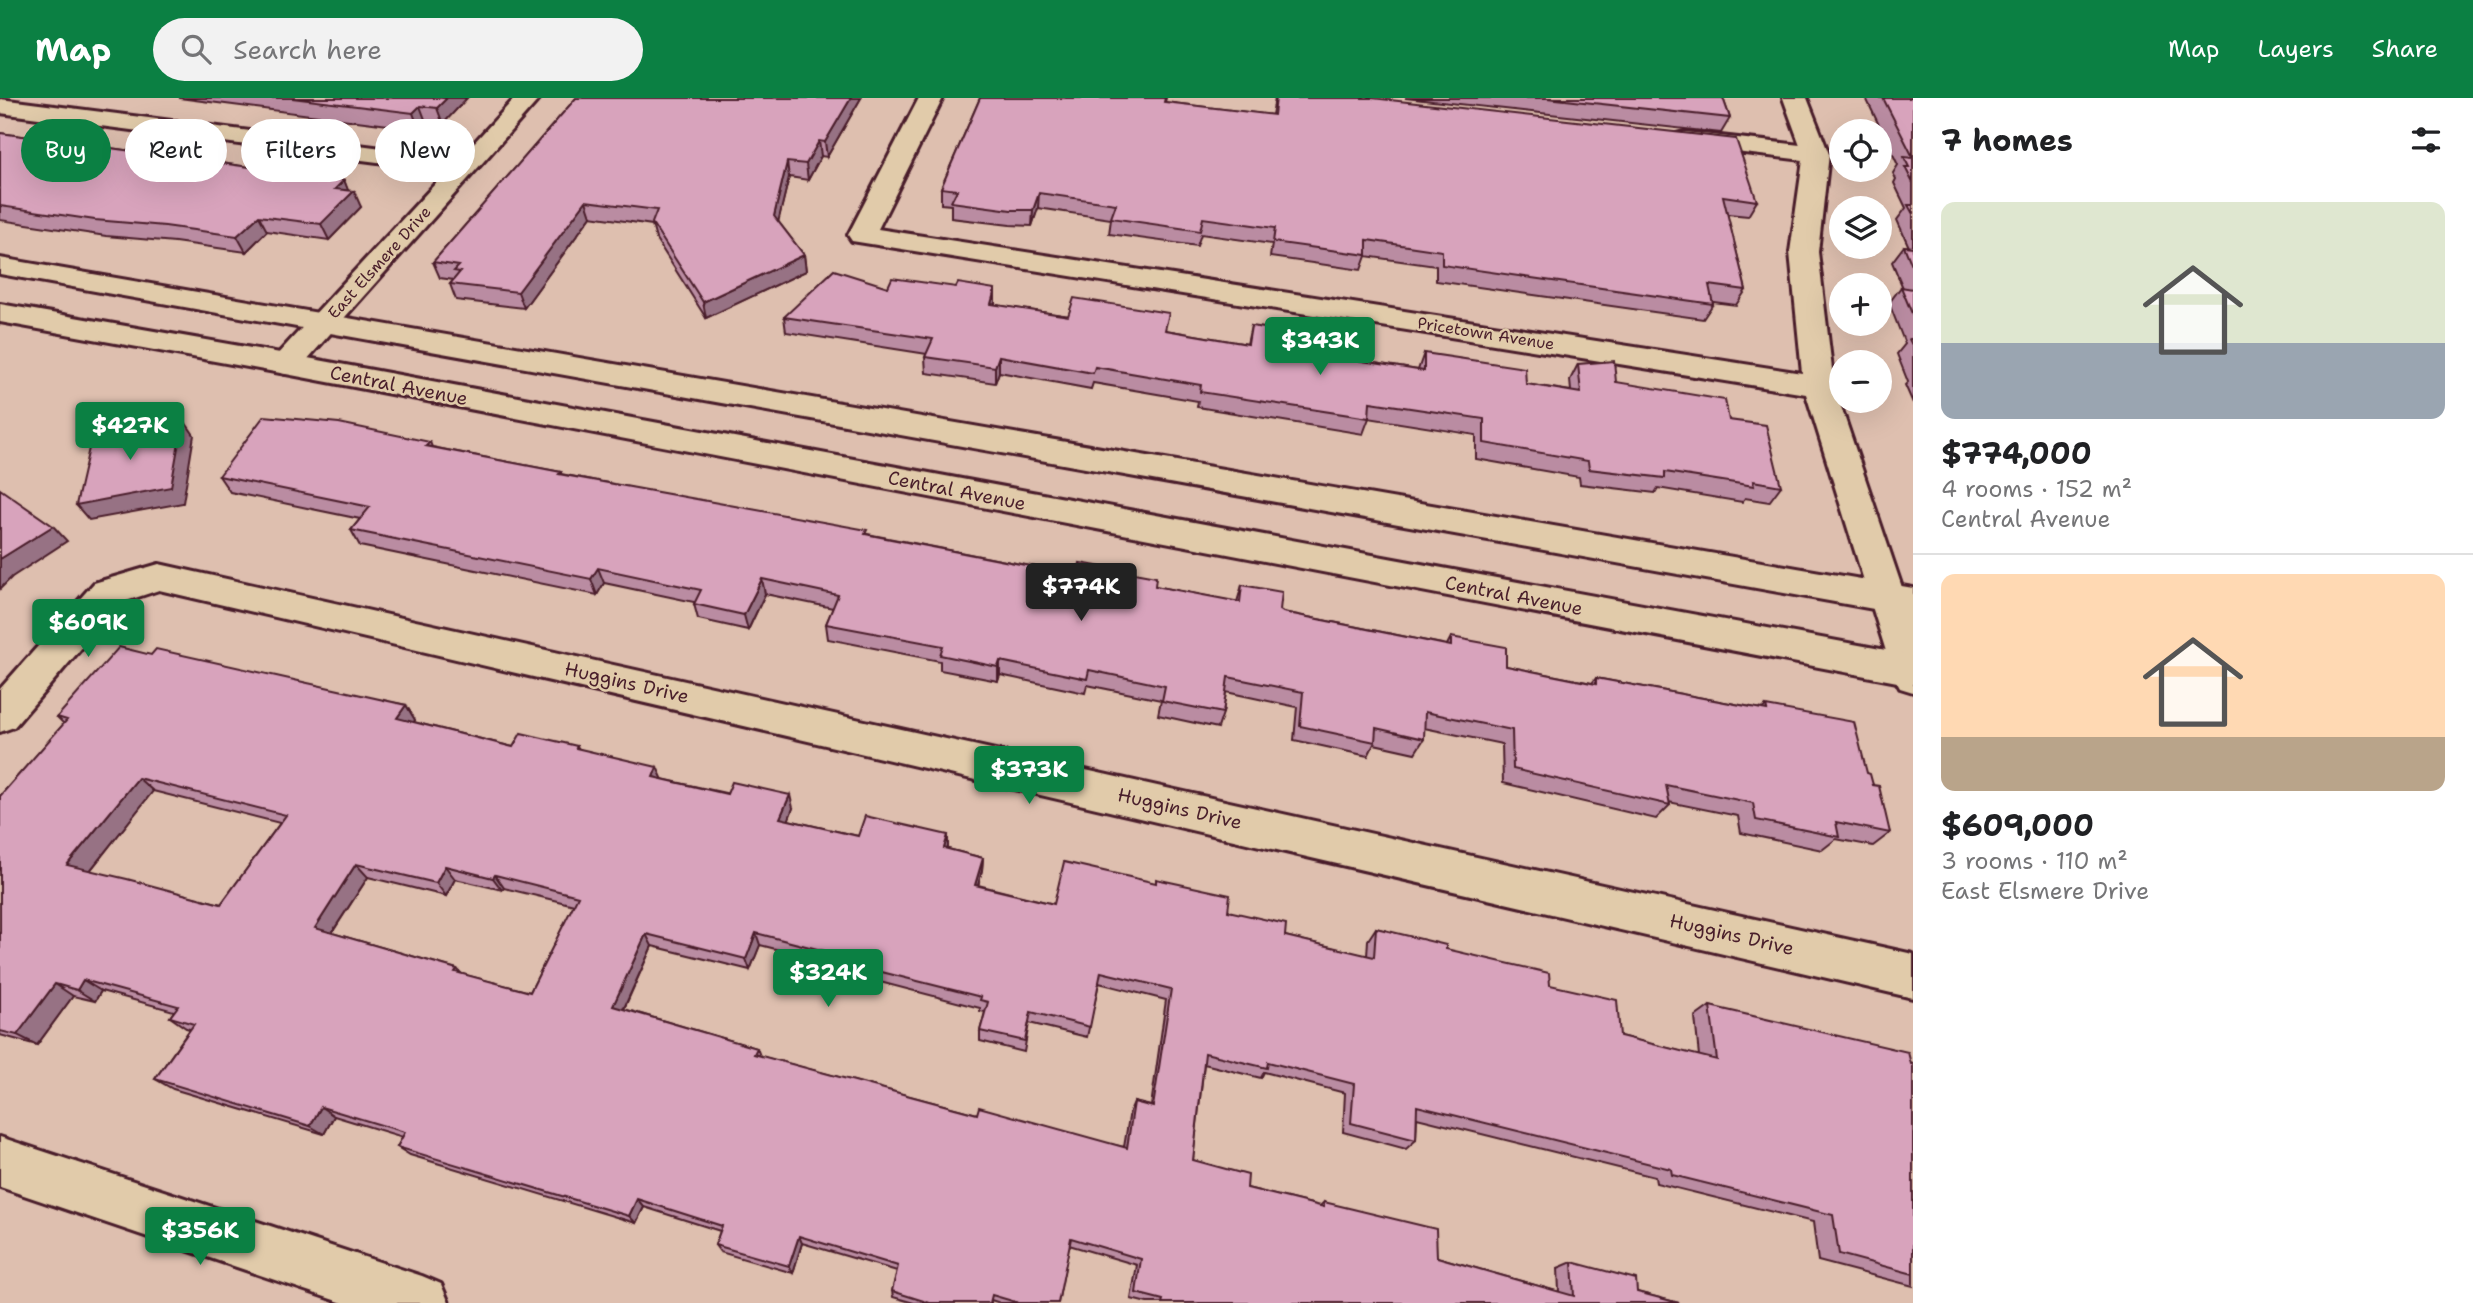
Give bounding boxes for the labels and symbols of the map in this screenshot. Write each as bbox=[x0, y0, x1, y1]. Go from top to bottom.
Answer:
street label: East Elsmere Drive bbox=[323, 202, 436, 323]
street label: Pricetown Avenue bbox=[1416, 312, 1556, 355]
pin: $343K bbox=[1271, 317, 1369, 377]
street label: Central Avenue bbox=[328, 360, 470, 411]
pin: $427K bbox=[81, 402, 179, 462]
street label: Central Avenue bbox=[886, 465, 1028, 516]
pin: $774K bbox=[1032, 564, 1130, 623]
street label: Central Avenue bbox=[1443, 570, 1585, 621]
pin: $609K bbox=[39, 600, 137, 659]
street label: Huggins Drive bbox=[562, 656, 692, 709]
pin: $373K bbox=[980, 746, 1078, 806]
street label: Huggins Drive bbox=[1115, 782, 1245, 835]
street label: Huggins Drive bbox=[1667, 908, 1797, 961]
pin: $324K bbox=[779, 950, 877, 1009]
pin: $356K bbox=[151, 1208, 249, 1267]

